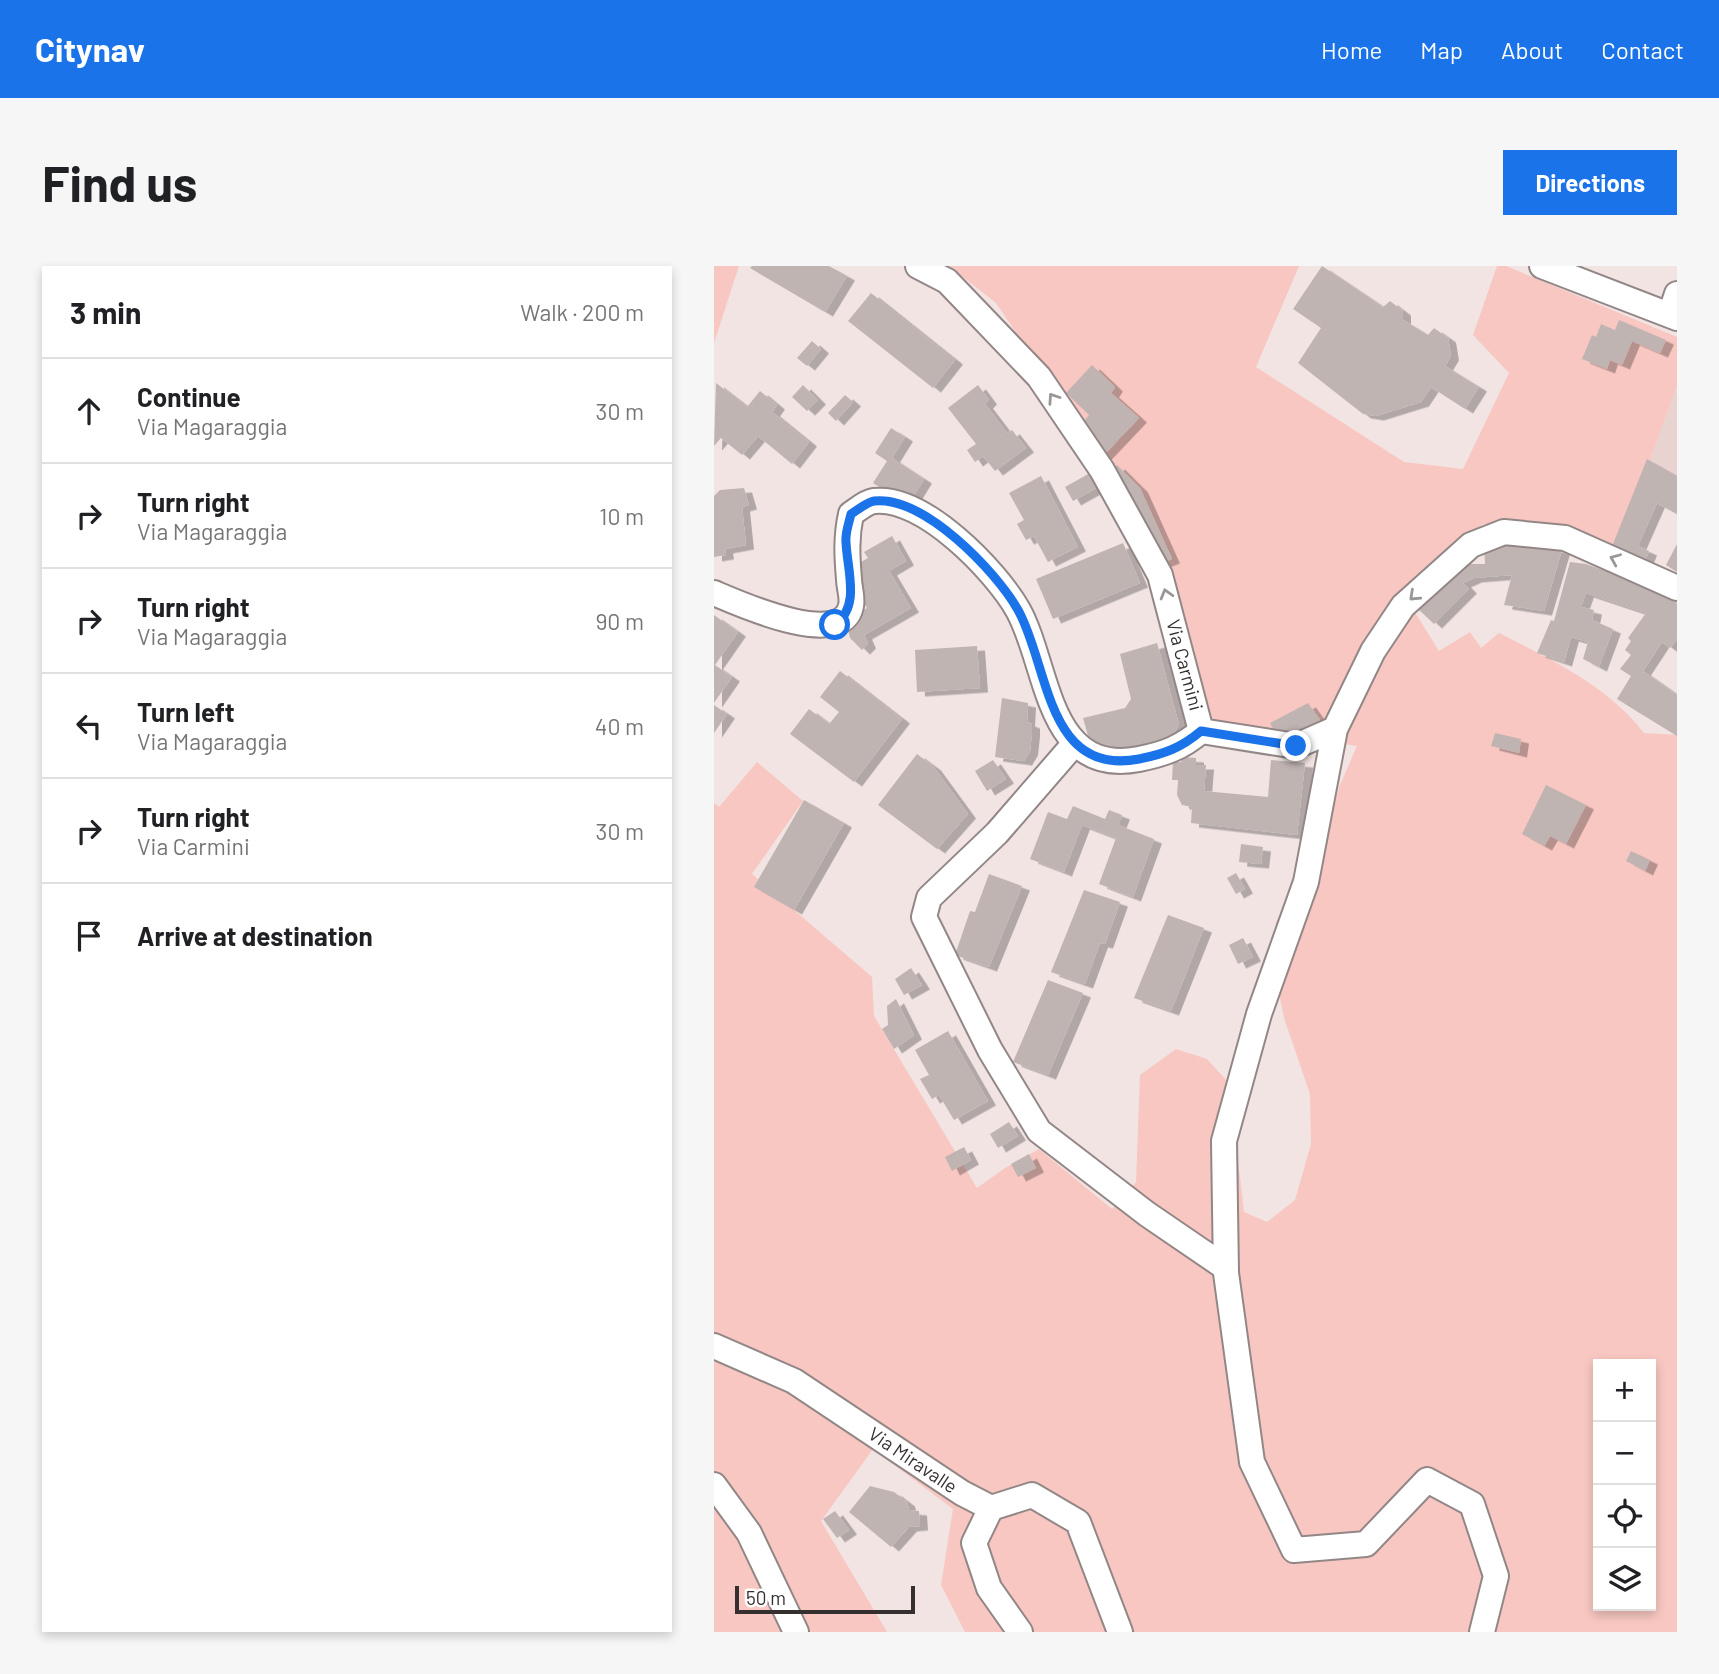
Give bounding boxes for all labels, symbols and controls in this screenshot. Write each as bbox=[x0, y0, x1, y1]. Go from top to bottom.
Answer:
text: Citynav bbox=[35, 29, 145, 69]
text: Home bbox=[1321, 35, 1382, 64]
text: Map bbox=[1420, 35, 1463, 64]
text: About bbox=[1501, 35, 1563, 64]
text: Contact bbox=[1601, 35, 1684, 64]
button: Directions bbox=[1503, 150, 1677, 215]
text: Find us bbox=[42, 153, 197, 212]
text: 3 min bbox=[70, 294, 141, 330]
text: Walk · 200 m bbox=[520, 298, 644, 326]
text: Continue bbox=[137, 381, 241, 412]
icon: ahead bbox=[70, 392, 108, 430]
one-way arrow bbox=[1049, 393, 1061, 406]
text: 30 m bbox=[596, 397, 644, 425]
text: Via Magaraggia bbox=[137, 412, 287, 440]
text: Turn right bbox=[137, 486, 250, 517]
icon: right bbox=[70, 497, 108, 535]
text: 10 m bbox=[599, 502, 644, 530]
text: Via Magaraggia bbox=[137, 517, 287, 545]
one-way arrow bbox=[1610, 554, 1622, 568]
one-way arrow bbox=[1409, 587, 1422, 600]
one-way arrow bbox=[1160, 588, 1174, 600]
text: Turn right bbox=[137, 591, 250, 622]
icon: right bbox=[70, 602, 108, 640]
text: 90 m bbox=[595, 607, 644, 635]
route start bbox=[819, 609, 850, 640]
street label: Via Carmini bbox=[1162, 617, 1209, 713]
text: Via Magaraggia bbox=[137, 622, 287, 650]
text: Turn left bbox=[137, 696, 235, 727]
icon: left bbox=[70, 707, 108, 745]
text: 40 m bbox=[595, 712, 644, 740]
text: Via Magaraggia bbox=[137, 727, 287, 755]
route end bbox=[1280, 730, 1311, 761]
text: Turn right bbox=[137, 801, 250, 832]
icon: right bbox=[70, 812, 108, 850]
text: 30 m bbox=[596, 817, 644, 845]
text: Via Carmini bbox=[137, 832, 250, 860]
icon: arrive bbox=[70, 917, 108, 955]
text: Arrive at destination bbox=[137, 920, 373, 951]
map controls bbox=[1593, 1359, 1656, 1611]
button: + bbox=[1593, 1359, 1656, 1422]
street label: Via Miravalle bbox=[865, 1422, 962, 1498]
button: − bbox=[1593, 1422, 1656, 1485]
button: locate bbox=[1593, 1485, 1656, 1548]
button: layers bbox=[1593, 1548, 1656, 1611]
scale bar bbox=[735, 1583, 915, 1615]
text: 50 m bbox=[746, 1586, 786, 1609]

